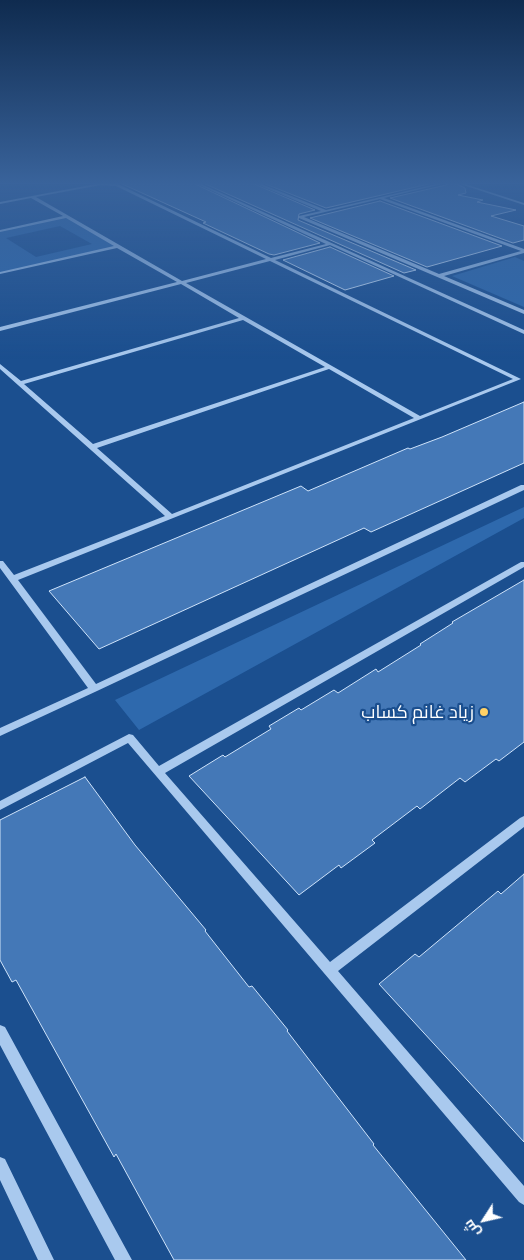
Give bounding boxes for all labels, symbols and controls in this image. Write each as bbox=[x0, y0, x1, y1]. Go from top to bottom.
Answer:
place label: زياد غانم كساب bbox=[361, 701, 474, 723]
marker: زياد غانم كساب bbox=[478, 706, 490, 718]
north arrow bbox=[459, 1195, 509, 1245]
text: ش bbox=[460, 1217, 483, 1241]

